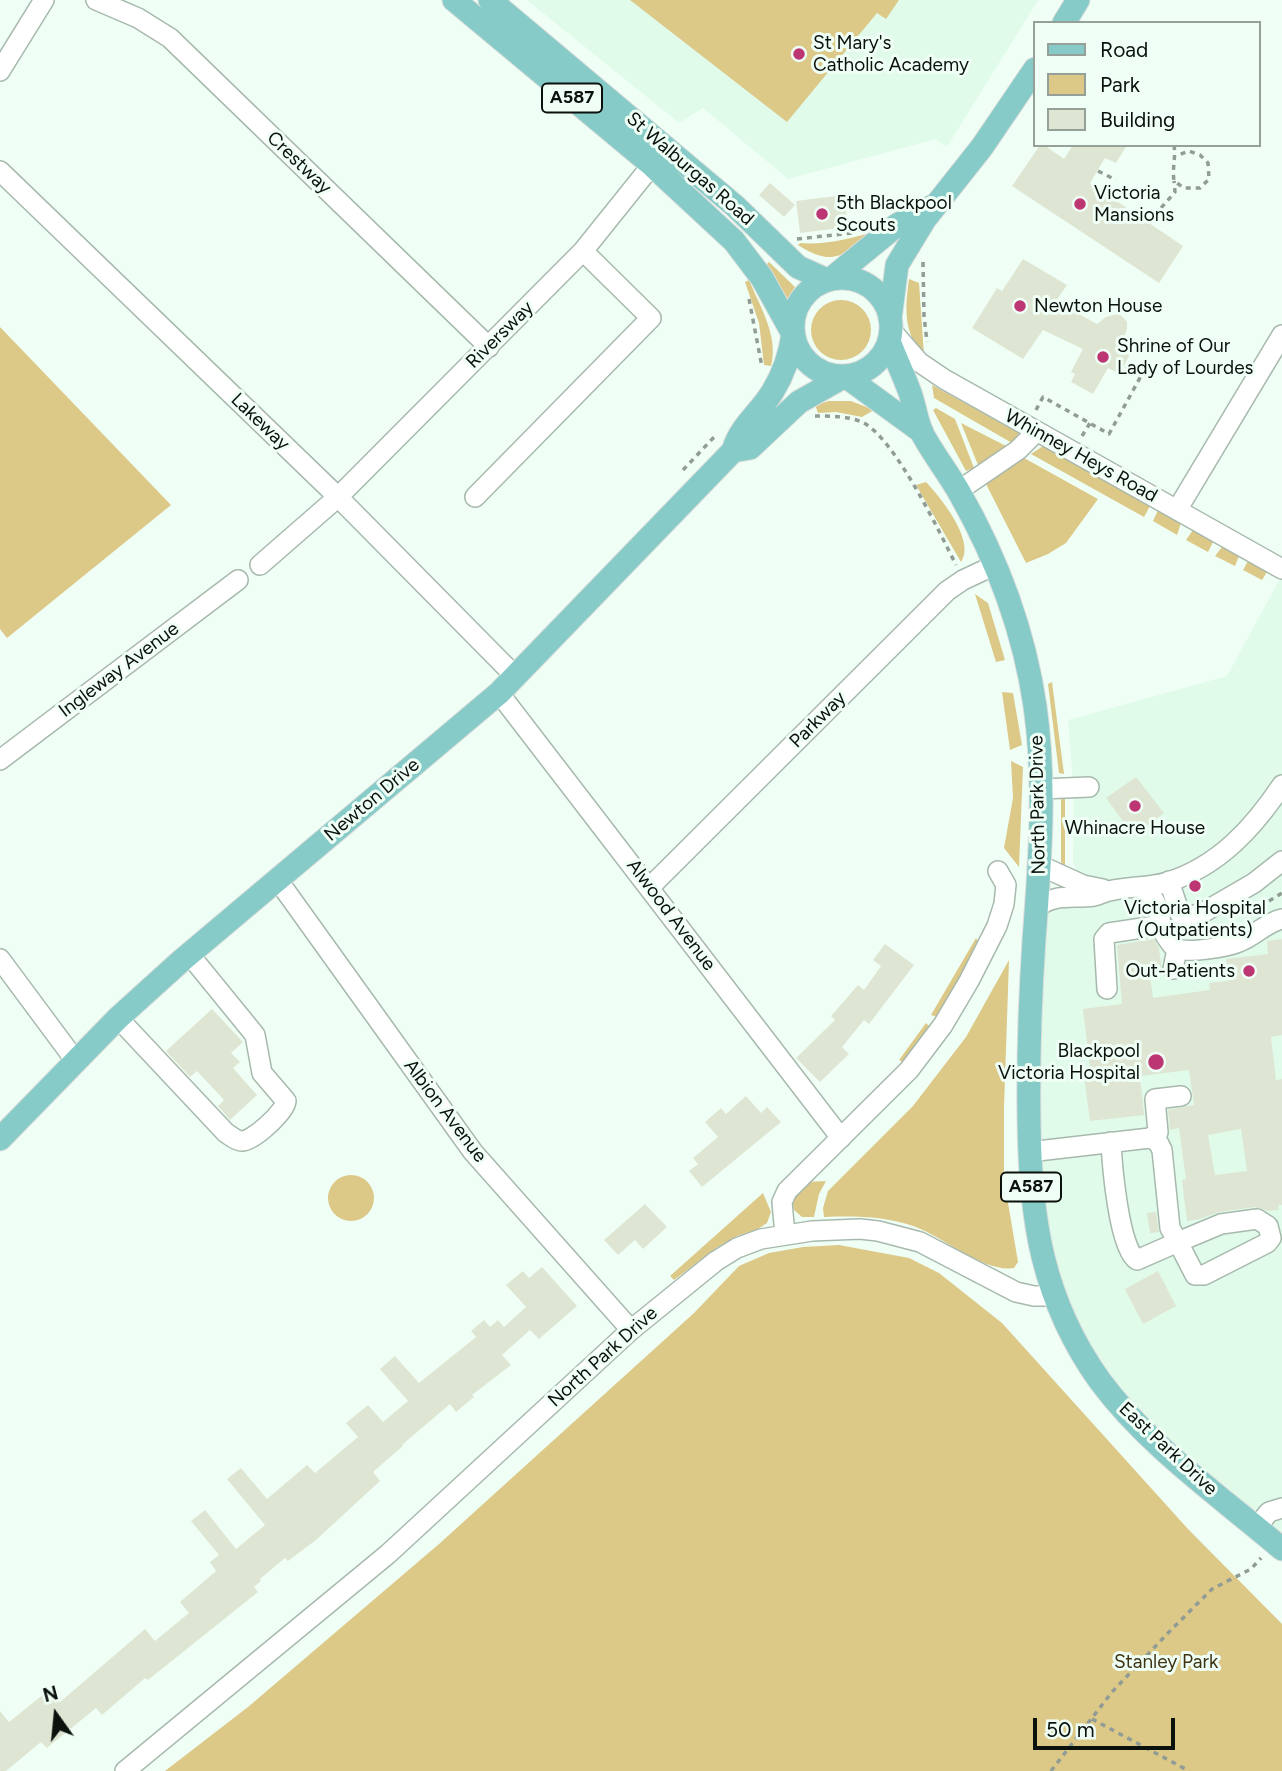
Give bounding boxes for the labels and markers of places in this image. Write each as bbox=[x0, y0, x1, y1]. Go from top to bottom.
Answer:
place label: St Mary's Catholic Academy bbox=[813, 32, 969, 76]
marker: St Mary's Catholic Academy bbox=[791, 46, 807, 62]
place label: Victoria Mansions bbox=[1094, 182, 1174, 226]
place label: 5th Blackpool Scouts bbox=[836, 192, 952, 236]
marker: Victoria Mansions bbox=[1072, 196, 1088, 212]
marker: 5th Blackpool Scouts bbox=[814, 206, 830, 222]
place label: Newton House bbox=[1034, 295, 1162, 317]
marker: Newton House bbox=[1012, 298, 1028, 314]
place label: Shrine of Our Lady of Lourdes bbox=[1117, 335, 1253, 379]
marker: Shrine of Our Lady of Lourdes bbox=[1095, 349, 1111, 365]
marker: Whinacre House bbox=[1127, 798, 1143, 814]
place label: Whinacre House bbox=[1065, 817, 1205, 839]
marker: Victoria Hospital (Outpatients) bbox=[1187, 878, 1203, 894]
place label: Victoria Hospital (Outpatients) bbox=[1124, 897, 1266, 941]
place label: Out-Patients bbox=[1125, 960, 1235, 982]
marker: Out-Patients bbox=[1241, 963, 1257, 979]
place label: Blackpool Victoria Hospital bbox=[998, 1040, 1140, 1084]
marker: Blackpool Victoria Hospital bbox=[1146, 1052, 1166, 1072]

